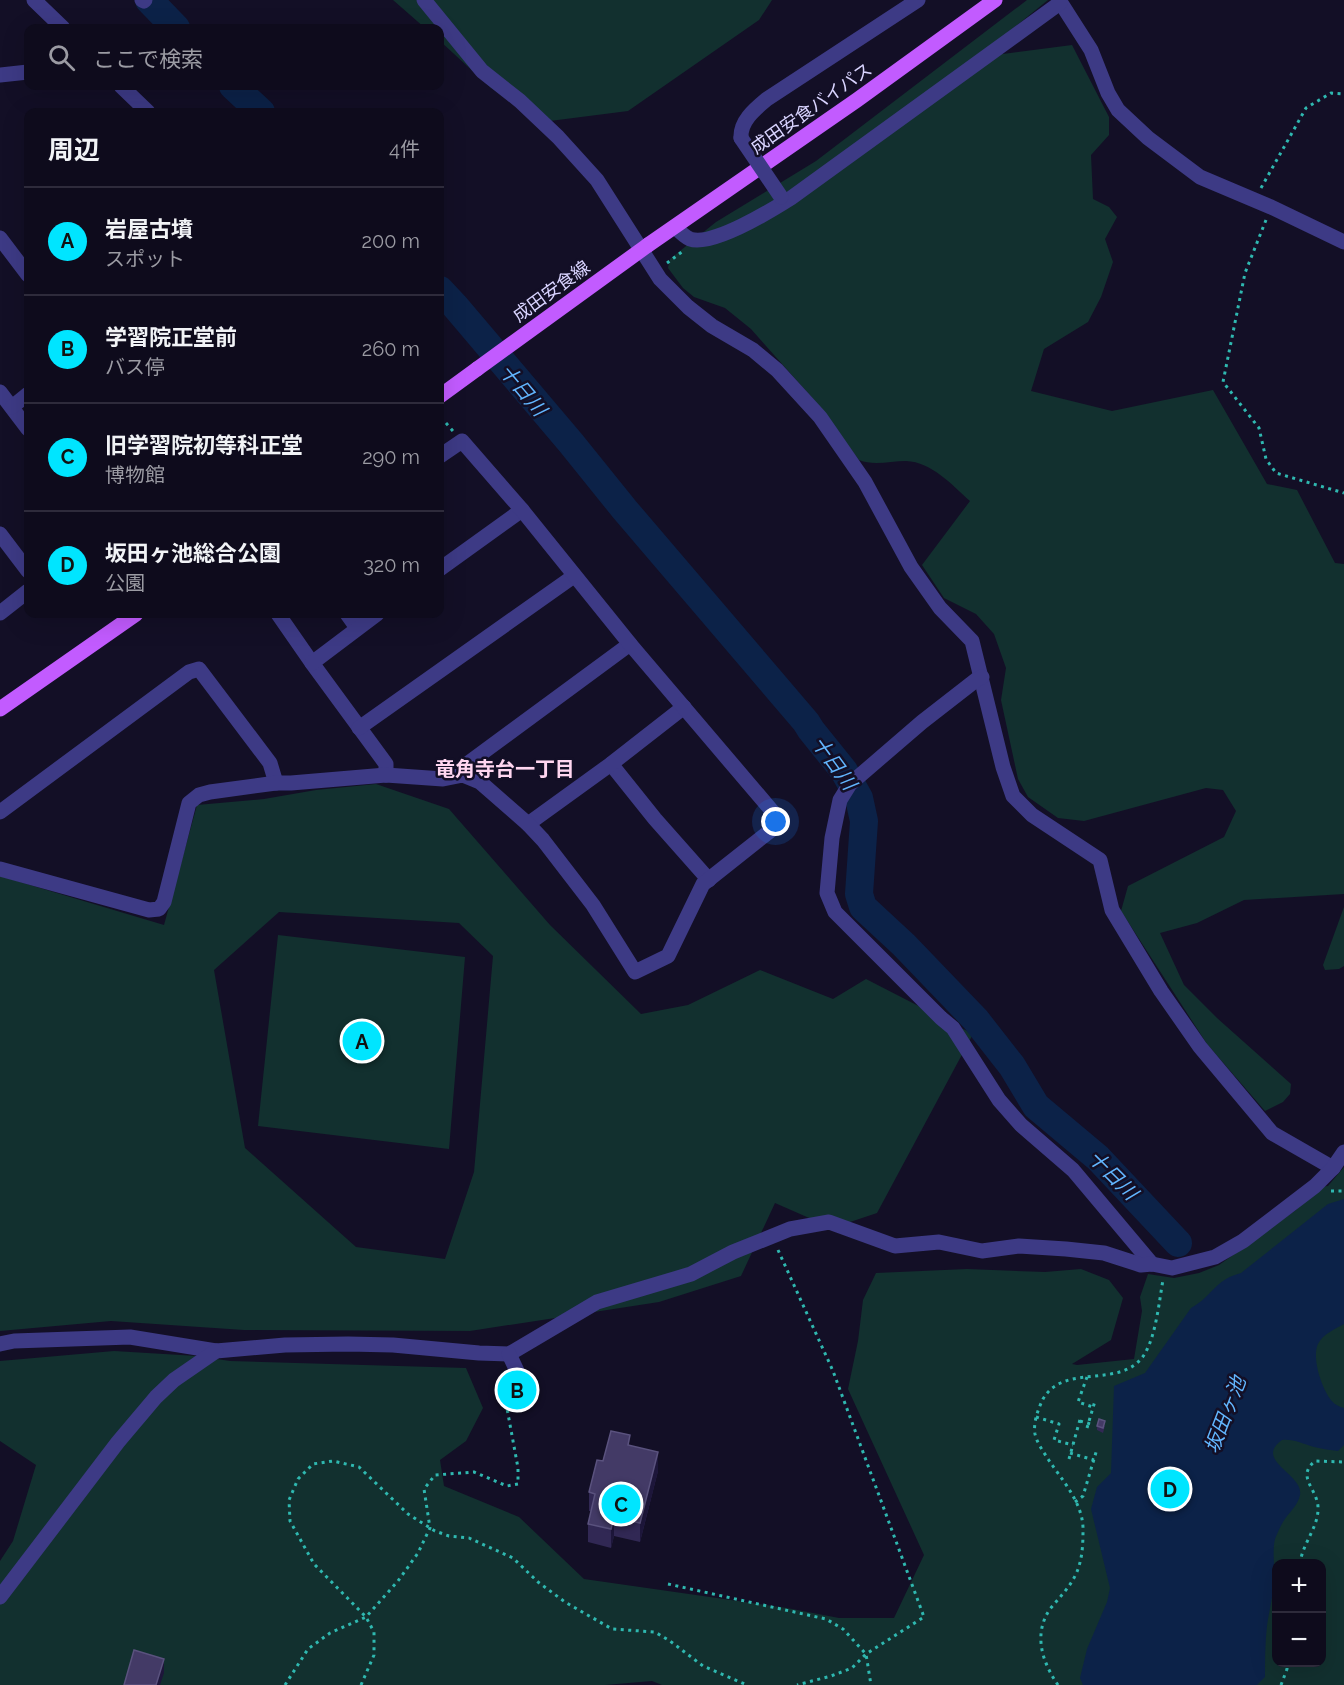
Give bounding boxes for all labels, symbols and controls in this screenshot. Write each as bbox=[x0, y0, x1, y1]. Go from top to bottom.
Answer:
search box bbox=[24, 24, 444, 90]
icon: search bbox=[45, 41, 78, 74]
text: ここで検索 bbox=[93, 46, 203, 72]
street label: 成田安食バイパス bbox=[746, 58, 876, 158]
text: 周辺 bbox=[48, 135, 100, 165]
text: 4件 bbox=[389, 137, 420, 161]
text: 岩屋古墳 bbox=[105, 216, 193, 242]
text: A bbox=[61, 229, 74, 253]
text: 200 m bbox=[362, 229, 420, 253]
text: スポット bbox=[105, 247, 185, 271]
street label: 成田安食線 bbox=[508, 256, 594, 326]
text: 学習院正堂前 bbox=[105, 324, 237, 350]
text: B bbox=[61, 337, 74, 361]
text: 260 m bbox=[362, 337, 420, 361]
text: バス停 bbox=[105, 355, 165, 379]
water label: 十日川 bbox=[495, 359, 553, 422]
text: 旧学習院初等科正堂 bbox=[105, 432, 303, 458]
text: C bbox=[61, 445, 74, 469]
text: 290 m bbox=[362, 445, 420, 469]
text: 博物館 bbox=[105, 463, 165, 487]
text: 坂田ヶ池総合公園 bbox=[105, 540, 281, 566]
text: D bbox=[60, 553, 75, 577]
text: 320 m bbox=[363, 553, 420, 577]
text: 公園 bbox=[105, 571, 145, 595]
water label: 十日川 bbox=[807, 732, 863, 796]
district label: 竜角寺台一丁目 bbox=[435, 757, 575, 781]
your location bbox=[761, 807, 790, 836]
pin: A bbox=[342, 1018, 382, 1064]
water label: 十日川 bbox=[1083, 1145, 1144, 1206]
pin: B bbox=[498, 1368, 536, 1412]
water label: 坂田ヶ池 bbox=[1199, 1371, 1251, 1457]
pin: D bbox=[1150, 1466, 1190, 1512]
pin: C bbox=[602, 1482, 640, 1526]
map controls bbox=[1272, 1559, 1326, 1667]
button: + bbox=[1272, 1559, 1326, 1613]
button: − bbox=[1272, 1613, 1326, 1667]

